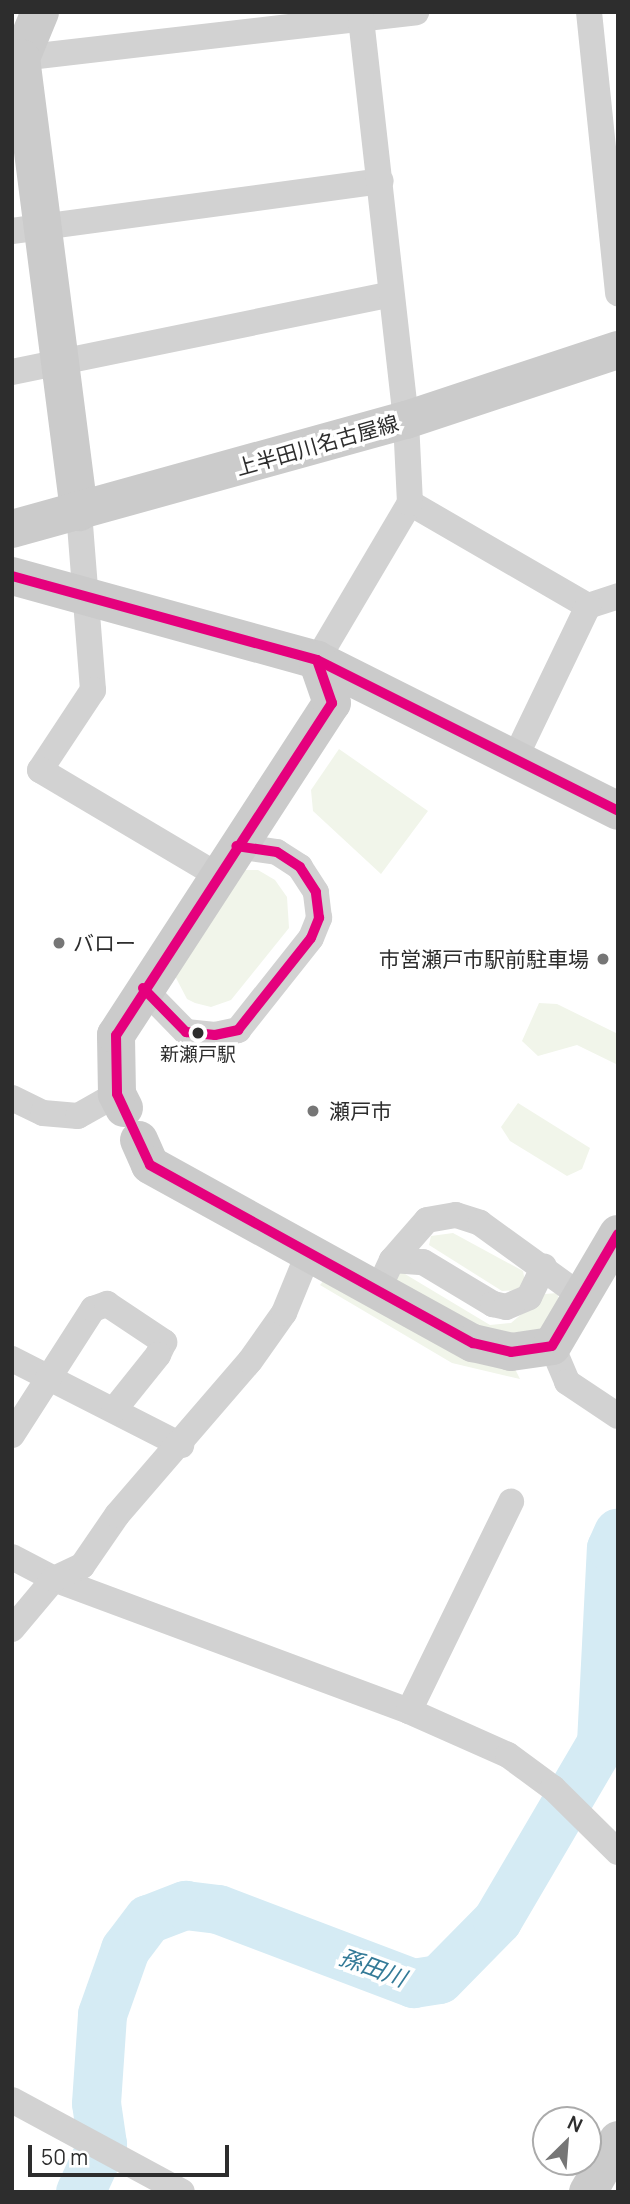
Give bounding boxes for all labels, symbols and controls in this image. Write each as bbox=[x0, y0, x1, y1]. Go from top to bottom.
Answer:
street label: 上半田川名古屋線 bbox=[233, 410, 401, 480]
place label: バロー bbox=[73, 930, 136, 956]
marker: バロー bbox=[51, 935, 67, 951]
place label: 市営瀬戸市駅前駐車場 bbox=[379, 946, 589, 972]
marker: 市営瀬戸市駅前駐車場 bbox=[595, 951, 611, 967]
marker: 新瀬戸駅 bbox=[191, 1026, 205, 1040]
place label: 新瀬戸駅 bbox=[160, 1044, 236, 1066]
place label: 瀬戸市 bbox=[329, 1098, 392, 1124]
marker: 瀬戸市 bbox=[303, 1101, 323, 1121]
water label: 孫田川 bbox=[336, 1942, 410, 1992]
north arrow bbox=[532, 2106, 602, 2176]
text: N bbox=[563, 2109, 587, 2138]
scale bar bbox=[32, 2130, 233, 2174]
text: 50 m bbox=[41, 2143, 88, 2171]

